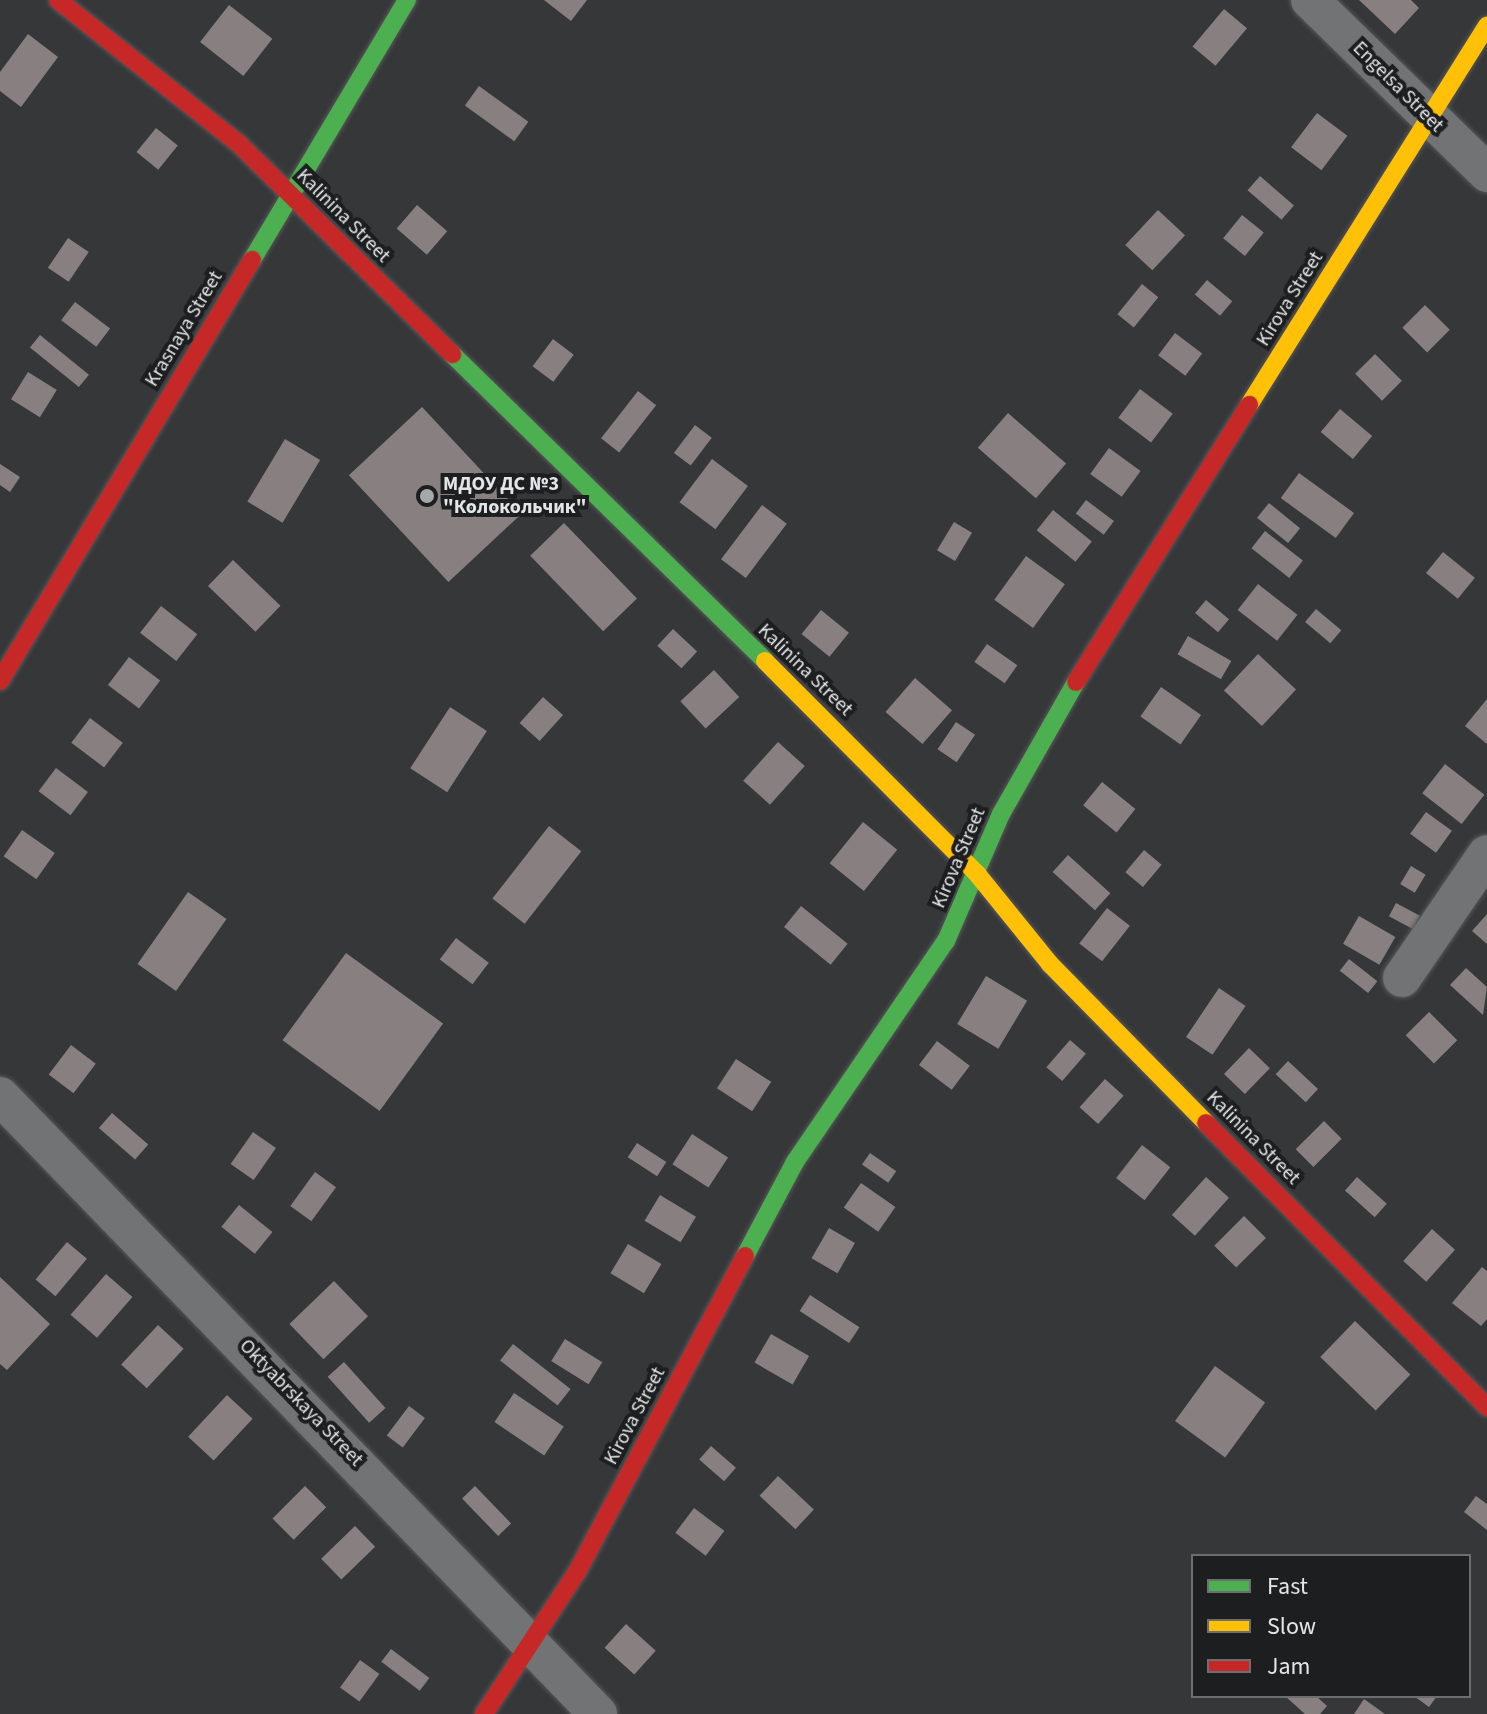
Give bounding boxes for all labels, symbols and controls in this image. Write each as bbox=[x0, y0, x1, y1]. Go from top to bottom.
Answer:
street label: Engelsa Street bbox=[1347, 36, 1449, 138]
street label: Kalinina Street bbox=[291, 164, 395, 268]
street label: Kirova Street bbox=[1251, 247, 1329, 351]
street label: Krasnaya Street bbox=[140, 267, 228, 391]
place label: МДОУ ДС №3 "Колокольчик" bbox=[443, 472, 587, 519]
marker: МДОУ ДС №3 "Колокольчик" bbox=[418, 487, 436, 505]
street label: Kalinina Street bbox=[753, 619, 857, 721]
street label: Kirova Street bbox=[927, 804, 991, 912]
street label: Kalinina Street bbox=[1201, 1086, 1305, 1190]
street label: Oktyabrskaya Street bbox=[234, 1334, 368, 1472]
street label: Kirova Street bbox=[599, 1363, 671, 1469]
legend bbox=[1191, 1554, 1471, 1698]
text: Fast bbox=[1267, 1569, 1308, 1604]
text: Slow bbox=[1267, 1609, 1316, 1644]
text: Jam bbox=[1267, 1649, 1311, 1684]

